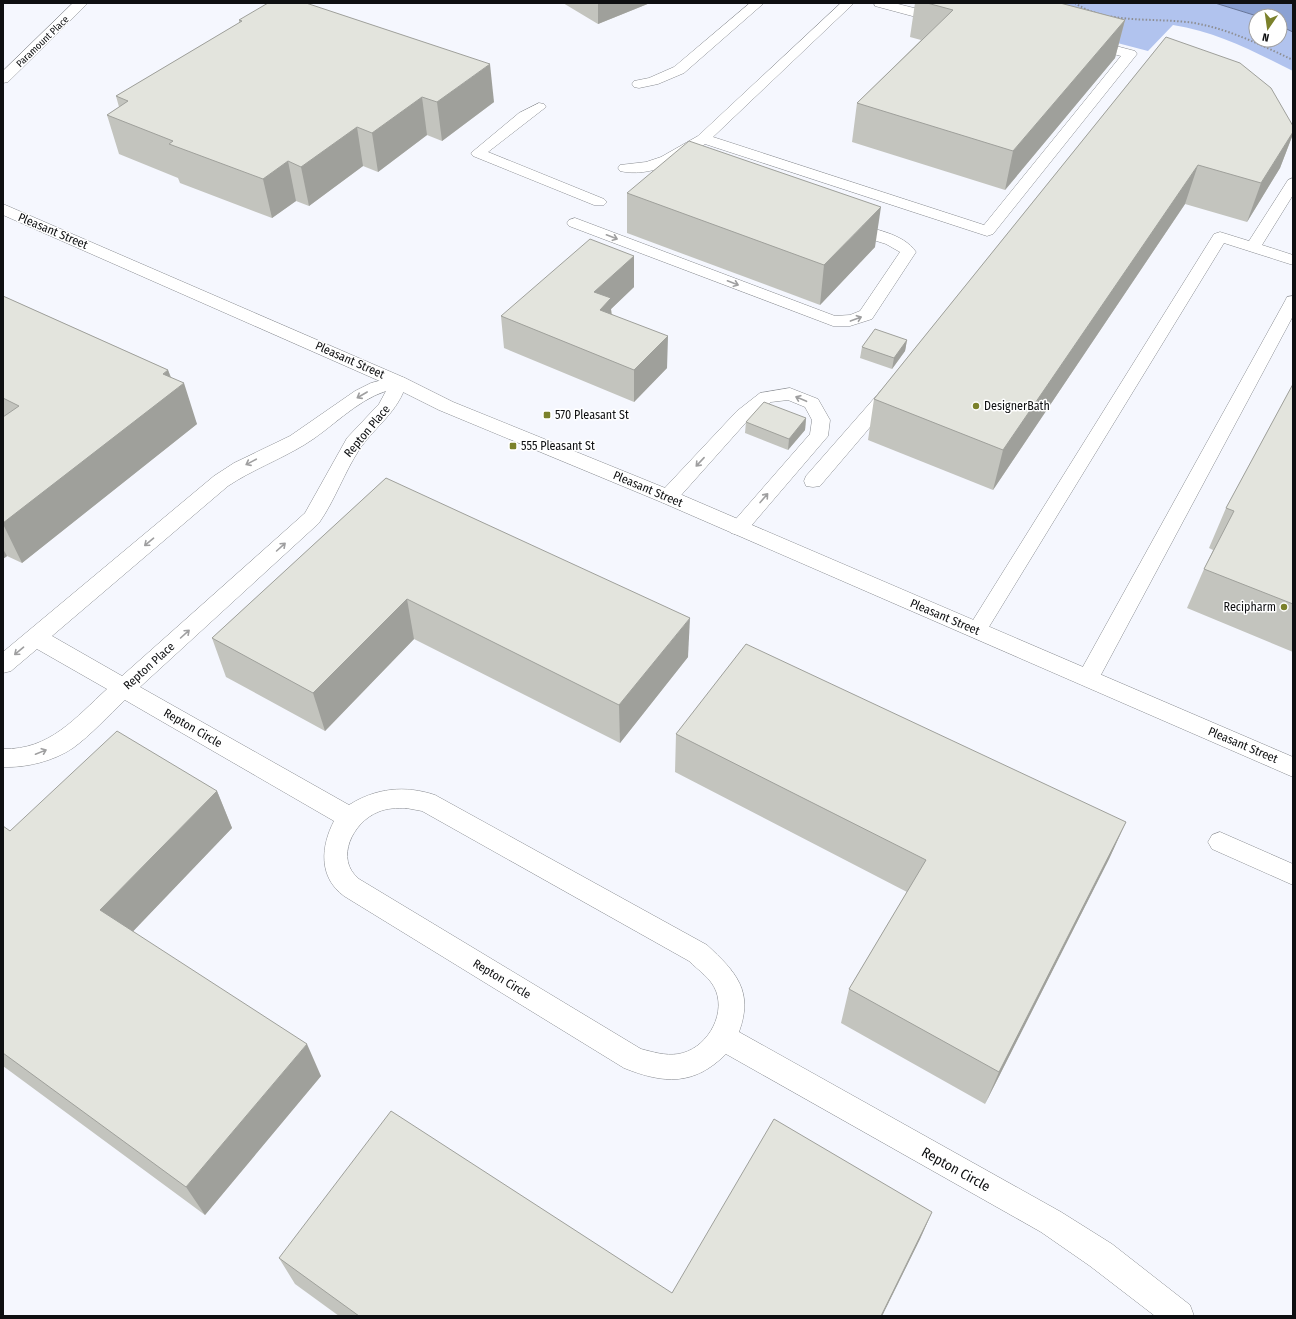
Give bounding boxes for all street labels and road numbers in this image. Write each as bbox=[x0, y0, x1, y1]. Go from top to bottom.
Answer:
street label: Paramount Place bbox=[14, 14, 72, 70]
street label: Pleasant Street bbox=[16, 210, 90, 252]
street label: Pleasant Street bbox=[313, 338, 387, 382]
street label: Repton Place bbox=[341, 402, 393, 460]
street label: Pleasant Street bbox=[611, 468, 685, 510]
street label: Pleasant Street bbox=[908, 596, 982, 638]
street label: Repton Place bbox=[121, 639, 177, 693]
street label: Repton Circle bbox=[161, 706, 225, 750]
street label: Pleasant Street bbox=[1206, 724, 1280, 766]
street label: Repton Circle bbox=[471, 956, 534, 1002]
street label: Repton Circle bbox=[918, 1144, 993, 1195]

